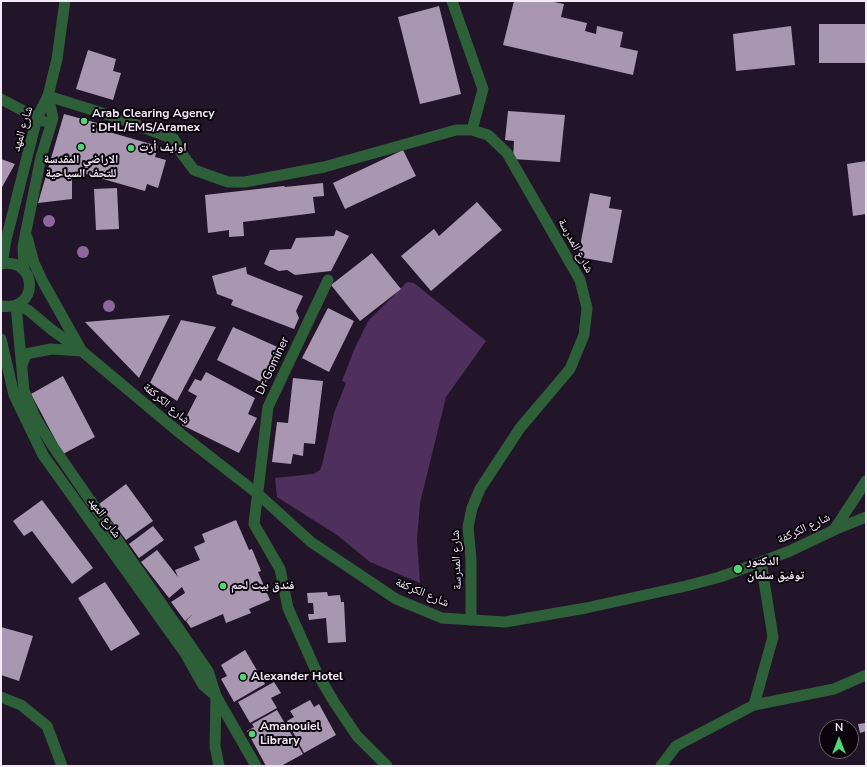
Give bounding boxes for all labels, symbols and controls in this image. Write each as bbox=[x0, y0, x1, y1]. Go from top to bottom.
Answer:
street label: شارع المهد bbox=[9, 105, 37, 153]
place label: Arab Clearing Agency : DHL/EMS/Aramex bbox=[92, 107, 215, 135]
marker: Arab Clearing Agency : DHL/EMS/Aramex bbox=[79, 116, 89, 126]
place label: اوايف أرت bbox=[139, 141, 187, 155]
marker: الاراضي المقدسة للتحف السياحية bbox=[76, 142, 86, 152]
marker: اوايف أرت bbox=[126, 143, 136, 153]
place label: الاراضي المقدسة للتحف السياحية bbox=[44, 153, 118, 181]
street label: شارع المدرسة bbox=[554, 216, 596, 276]
street label: Dr Gominer bbox=[253, 335, 293, 397]
street label: شارع الكركفة bbox=[140, 380, 192, 428]
street label: شارع المهد bbox=[85, 495, 123, 541]
street label: شارع الكركفة bbox=[775, 510, 833, 548]
street label: شارع المدرسة bbox=[449, 530, 465, 590]
place label: الدكتور توفيق سلمان bbox=[747, 555, 804, 583]
marker: الدكتور توفيق سلمان bbox=[732, 563, 744, 575]
street label: شارع الكركفة bbox=[393, 575, 451, 611]
place label: فندق بيت لحم bbox=[231, 579, 294, 593]
marker: فندق بيت لحم bbox=[218, 581, 228, 591]
place label: Alexander Hotel bbox=[251, 670, 343, 684]
marker: Alexander Hotel bbox=[238, 672, 248, 682]
north arrow bbox=[819, 719, 859, 759]
place label: Amanouiel Library bbox=[260, 720, 320, 748]
text: N bbox=[835, 720, 843, 735]
marker: Amanouiel Library bbox=[247, 729, 257, 739]

